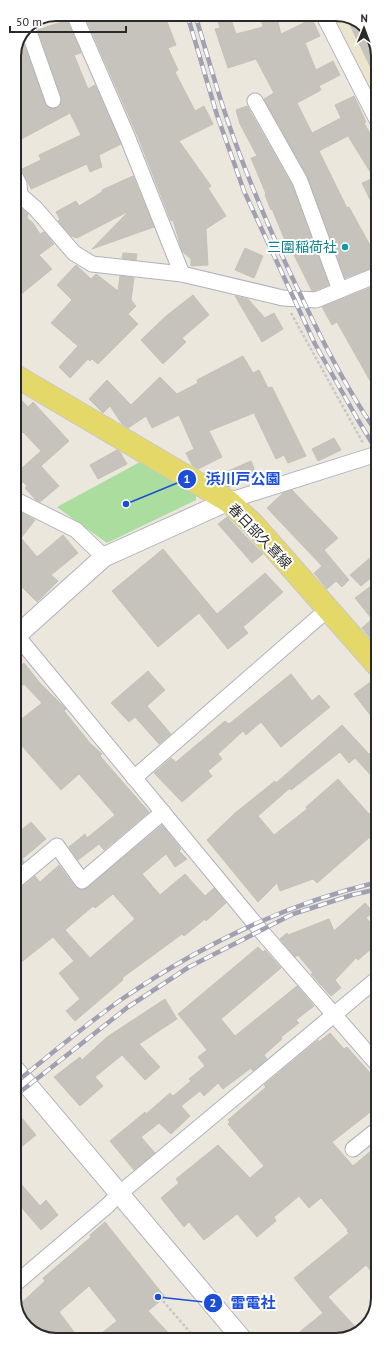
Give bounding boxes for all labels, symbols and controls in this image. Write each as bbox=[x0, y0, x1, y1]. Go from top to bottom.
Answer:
scale bar bbox=[10, 8, 126, 34]
north arrow bbox=[344, 8, 384, 48]
text: N bbox=[360, 11, 368, 25]
text: 50 m bbox=[16, 14, 42, 29]
place label: 三圍稲荷社 bbox=[267, 238, 337, 256]
marker: 三圍稲荷社 bbox=[340, 242, 350, 252]
callout: 浜川戸公園 bbox=[177, 465, 288, 492]
text: 浜川戸公園 bbox=[205, 469, 281, 488]
text: 1 bbox=[184, 471, 190, 486]
street label: 春日部久喜線 bbox=[224, 500, 296, 572]
callout: 雷電社 bbox=[203, 1289, 284, 1316]
text: 雷電社 bbox=[230, 1293, 276, 1312]
text: 2 bbox=[210, 1295, 216, 1310]

